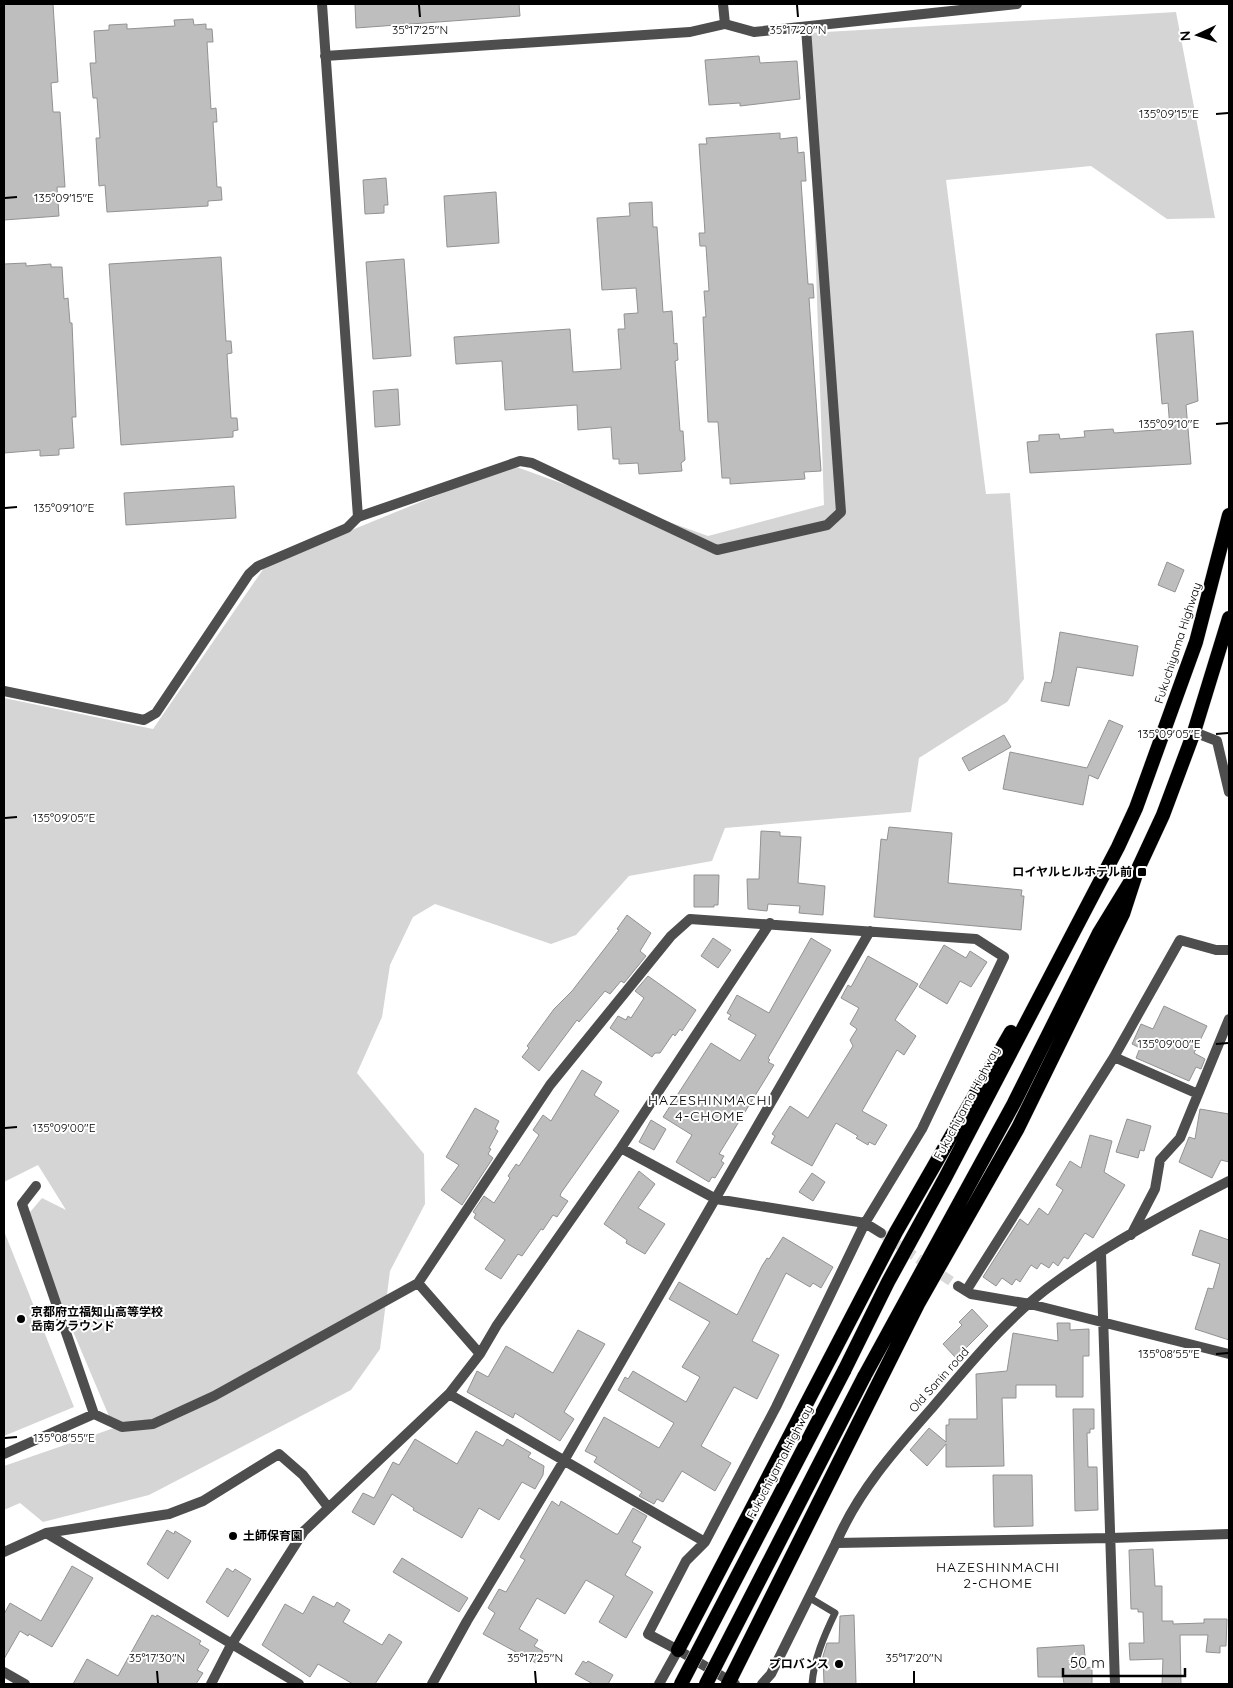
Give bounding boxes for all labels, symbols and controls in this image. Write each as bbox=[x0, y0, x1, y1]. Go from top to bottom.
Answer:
north arrow bbox=[1173, 10, 1223, 60]
text: 35°17'25"N bbox=[392, 22, 448, 37]
text: 35°17'20"N bbox=[770, 22, 826, 37]
text: N bbox=[1176, 30, 1194, 42]
text: 135°09'15"E bbox=[1139, 106, 1199, 121]
text: 135°09'15"E bbox=[34, 190, 94, 205]
text: 135°09'10"E bbox=[1139, 416, 1199, 431]
text: 135°09'10"E bbox=[34, 500, 94, 515]
street label: Fukuchiyama Highway bbox=[1151, 580, 1204, 705]
text: 135°09'05"E bbox=[1138, 726, 1200, 741]
text: 135°09'05"E bbox=[33, 810, 95, 825]
place label: ロイヤルヒルホテル前 bbox=[1012, 864, 1132, 879]
marker: ロイヤルヒルホテル前 bbox=[1136, 866, 1148, 878]
text: 135°09'00"E bbox=[1137, 1036, 1201, 1051]
street label: Fukuchiyama Highway bbox=[930, 1043, 1003, 1162]
district label: HAZESHINMACHI 4-CHOME bbox=[648, 1091, 772, 1125]
text: 135°09'00"E bbox=[32, 1120, 96, 1135]
place label: 京都府立福知山高等学校 岳南グラウンド bbox=[31, 1304, 163, 1333]
marker: 京都府立福知山高等学校 岳南グラウンド bbox=[15, 1313, 27, 1325]
street label: Old Sanin road bbox=[906, 1344, 972, 1415]
text: 135°08'55"E bbox=[1138, 1346, 1200, 1361]
street label: Fukuchiyama Highway bbox=[743, 1402, 816, 1521]
text: 135°08'55"E bbox=[33, 1430, 95, 1445]
place label: 土師保育園 bbox=[243, 1528, 303, 1543]
marker: 土師保育園 bbox=[227, 1530, 239, 1542]
district label: HAZESHINMACHI 2-CHOME bbox=[936, 1558, 1060, 1592]
scale bar bbox=[1063, 1646, 1186, 1678]
text: 35°17'30"N bbox=[129, 1650, 185, 1665]
text: 35°17'25"N bbox=[507, 1650, 563, 1665]
text: 35°17'20"N bbox=[886, 1650, 942, 1665]
text: 50 m bbox=[1070, 1653, 1105, 1672]
place label: プロバンス bbox=[769, 1656, 829, 1671]
marker: プロバンス bbox=[833, 1658, 845, 1670]

